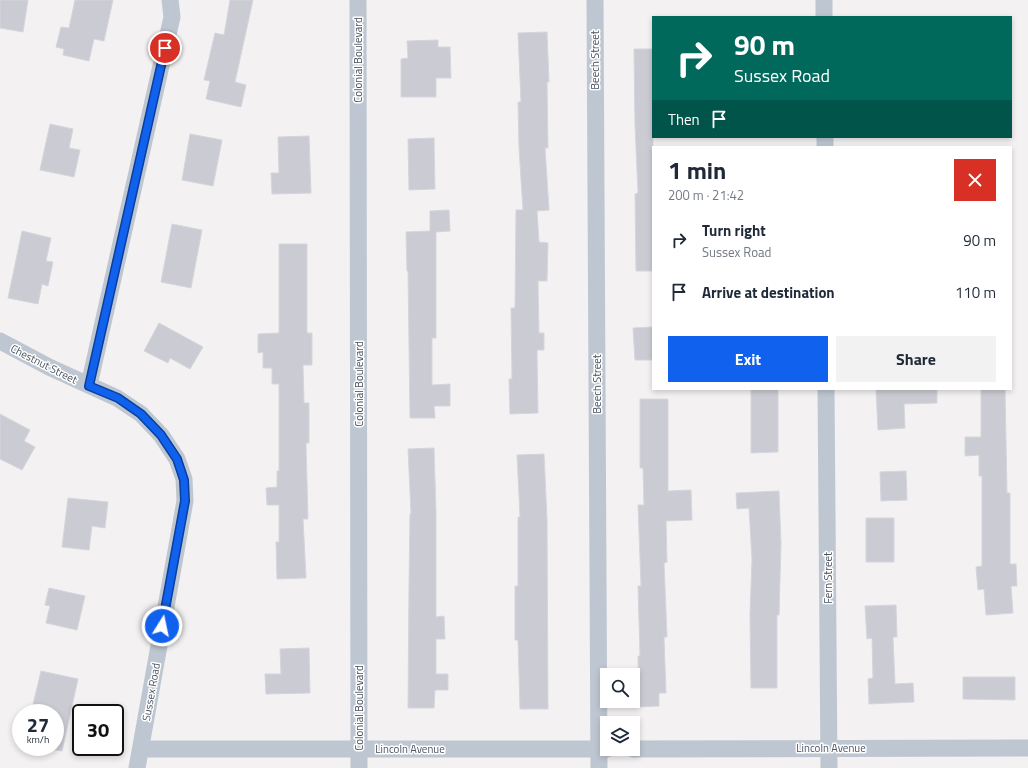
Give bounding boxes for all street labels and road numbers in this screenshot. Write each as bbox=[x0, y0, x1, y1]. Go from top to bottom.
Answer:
street label: Colonial Boulevard bbox=[350, 17, 366, 103]
street label: Beech Street bbox=[587, 30, 603, 90]
street label: Chestnut Street bbox=[8, 340, 80, 388]
street label: Colonial Boulevard bbox=[351, 341, 367, 427]
street label: Beech Street bbox=[589, 354, 605, 414]
street label: Fern Street bbox=[820, 552, 836, 604]
street label: Sussex Road bbox=[138, 662, 164, 722]
street label: Colonial Boulevard bbox=[351, 665, 367, 751]
street label: Lincoln Avenue bbox=[796, 740, 866, 756]
street label: Lincoln Avenue bbox=[375, 741, 445, 757]

